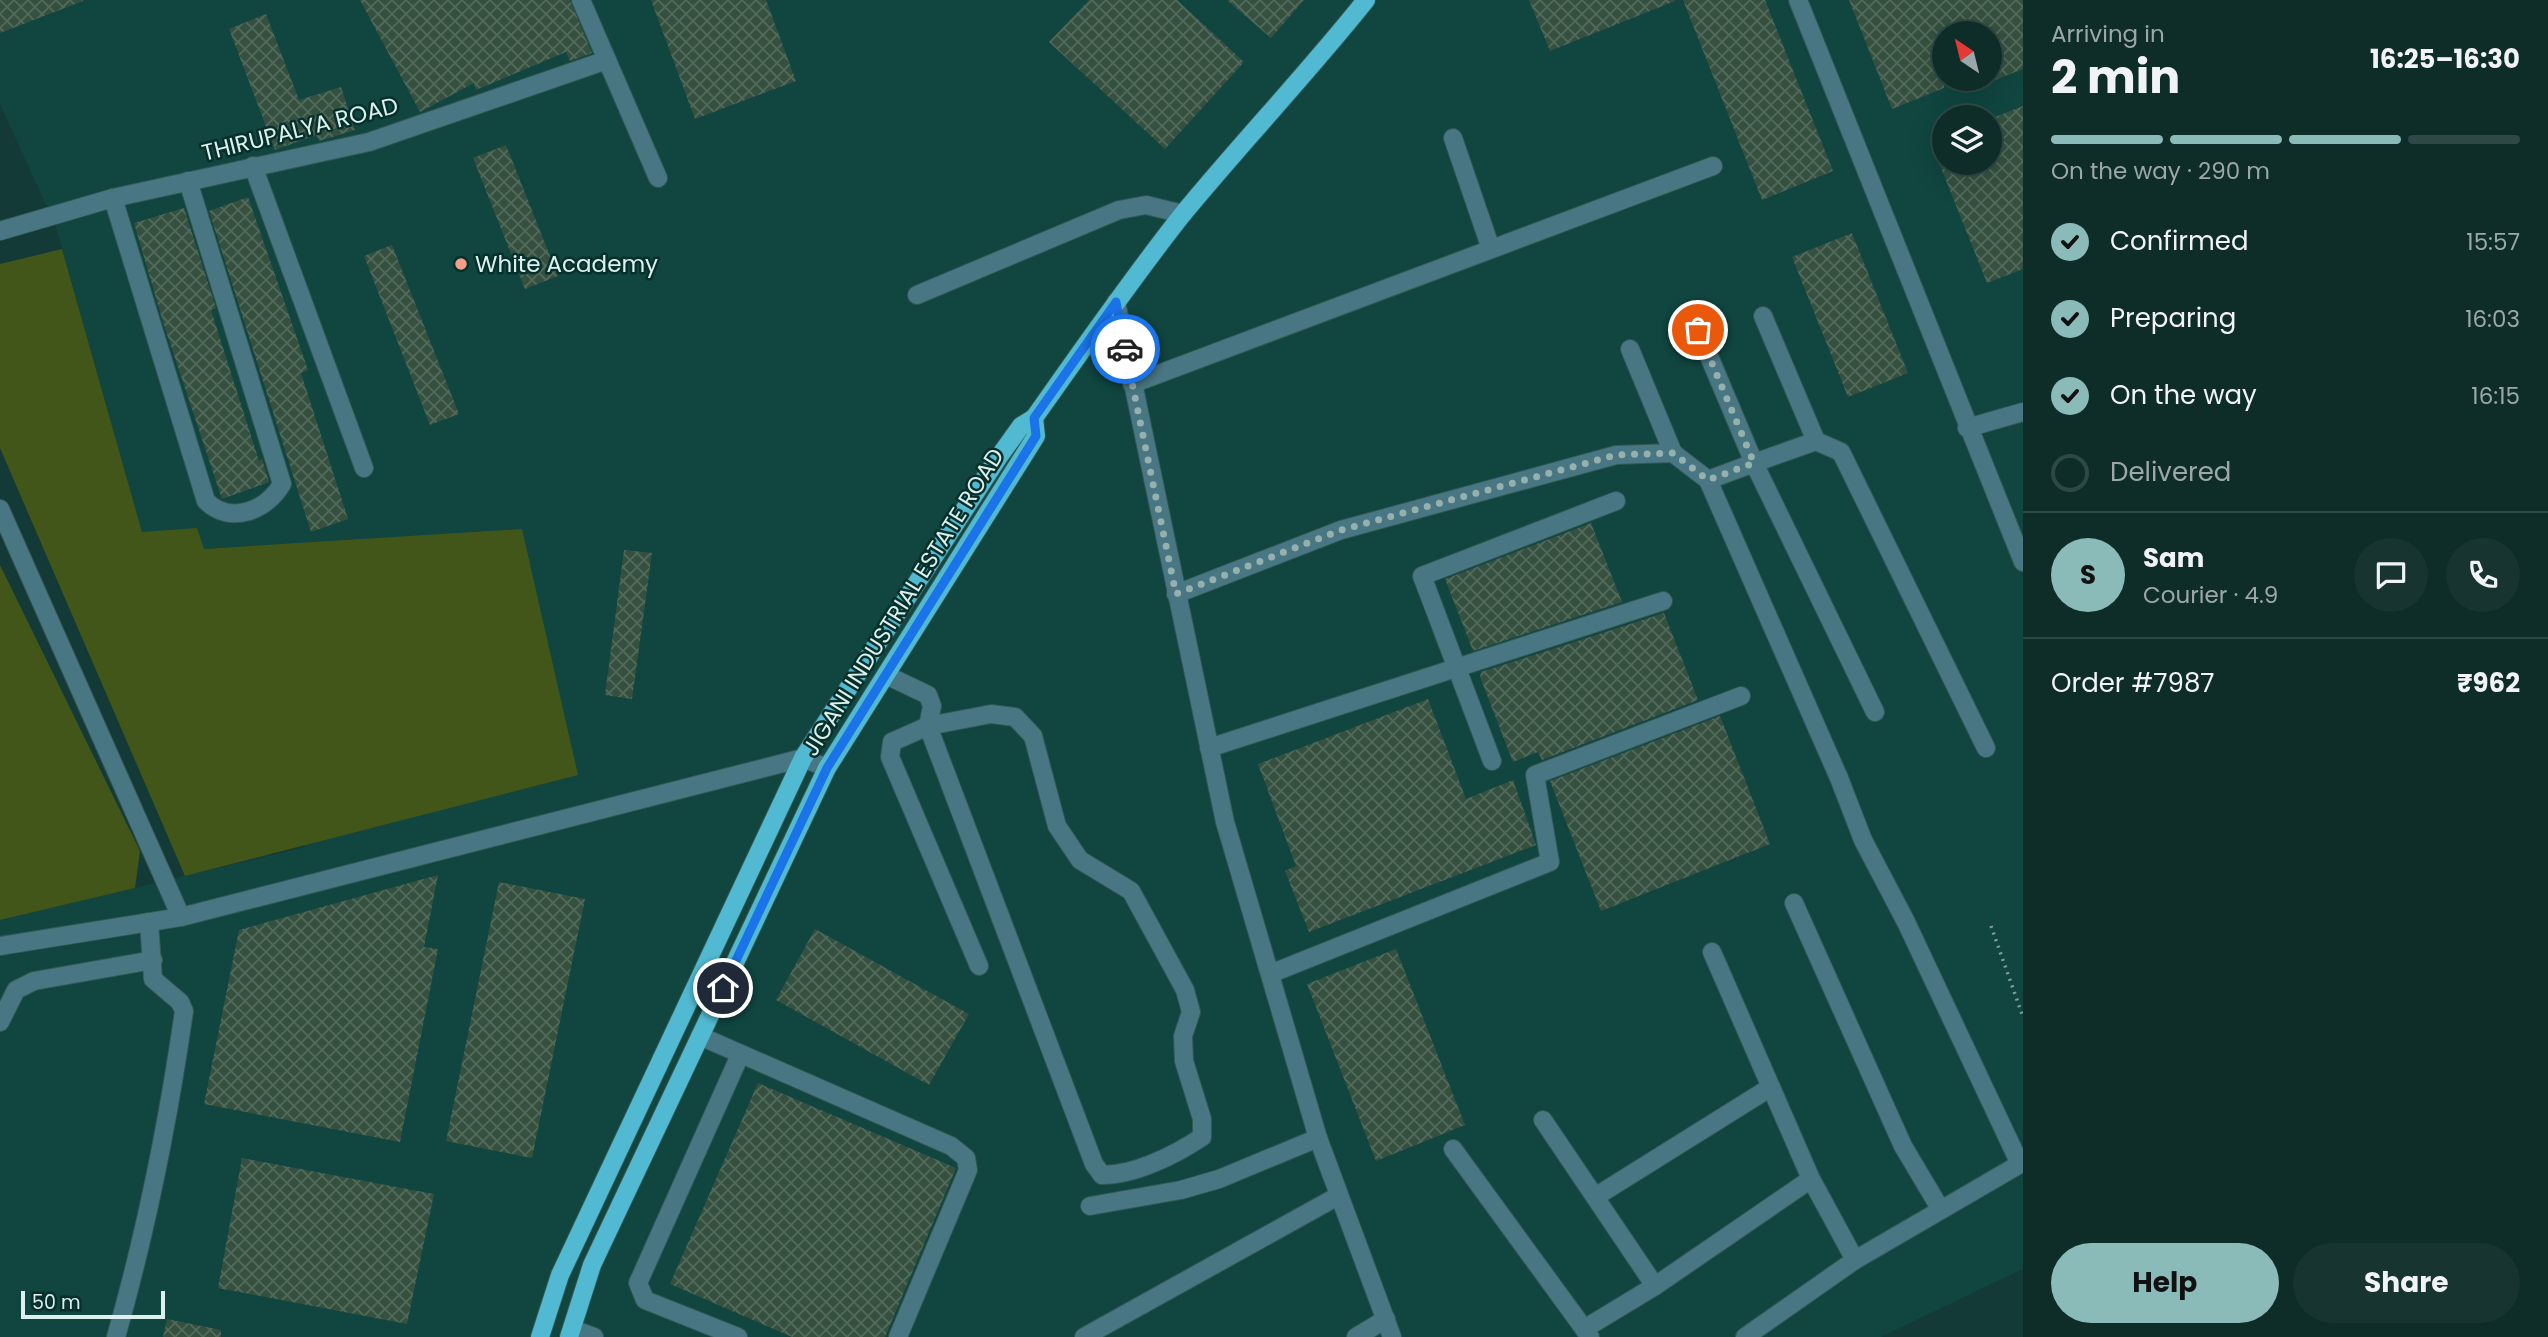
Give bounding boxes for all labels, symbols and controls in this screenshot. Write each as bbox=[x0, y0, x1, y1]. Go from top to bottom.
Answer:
text: Arriving in bbox=[2051, 18, 2165, 50]
north arrow bbox=[1932, 21, 2002, 91]
map controls bbox=[1932, 21, 2002, 175]
text: 16:25–16:30 bbox=[2370, 41, 2520, 77]
text: 2 min bbox=[2051, 45, 2180, 109]
street label: THIRUPALYA ROAD bbox=[199, 89, 401, 169]
button: layers bbox=[1932, 105, 2002, 175]
text: On the way · 290 m bbox=[2051, 155, 2270, 187]
icon: check bbox=[2051, 223, 2089, 261]
text: Confirmed bbox=[2110, 223, 2248, 259]
text: 15:57 bbox=[2466, 226, 2520, 258]
place label: White Academy bbox=[475, 248, 658, 280]
marker: White Academy bbox=[453, 256, 469, 272]
pin bbox=[1668, 300, 1728, 360]
icon: check bbox=[2051, 300, 2089, 338]
text: Preparing bbox=[2110, 300, 2236, 336]
text: 16:03 bbox=[2465, 303, 2520, 335]
icon: bag bbox=[1679, 311, 1717, 349]
courier bbox=[1090, 314, 1160, 384]
icon: car bbox=[1106, 330, 1144, 368]
icon: check bbox=[2051, 377, 2089, 415]
text: On the way bbox=[2110, 377, 2257, 413]
text: 16:15 bbox=[2471, 380, 2520, 412]
street label: JIGANI INDUSTRIAL ESTATE ROAD bbox=[795, 442, 1011, 762]
text: Delivered bbox=[2110, 454, 2231, 490]
button: chat bbox=[2354, 538, 2428, 612]
button: phone bbox=[2446, 538, 2520, 612]
text: Sam bbox=[2143, 540, 2204, 576]
text: S bbox=[2080, 557, 2096, 593]
text: Courier · 4.9 bbox=[2143, 579, 2278, 611]
text: Order #7987 bbox=[2051, 665, 2215, 701]
text: ₹962 bbox=[2457, 665, 2520, 701]
pin bbox=[693, 958, 753, 1018]
icon: home bbox=[704, 969, 742, 1007]
button: Help bbox=[2051, 1243, 2279, 1323]
button: Share bbox=[2293, 1243, 2520, 1323]
scale bar bbox=[21, 1288, 164, 1320]
text: 50 m bbox=[32, 1289, 81, 1316]

